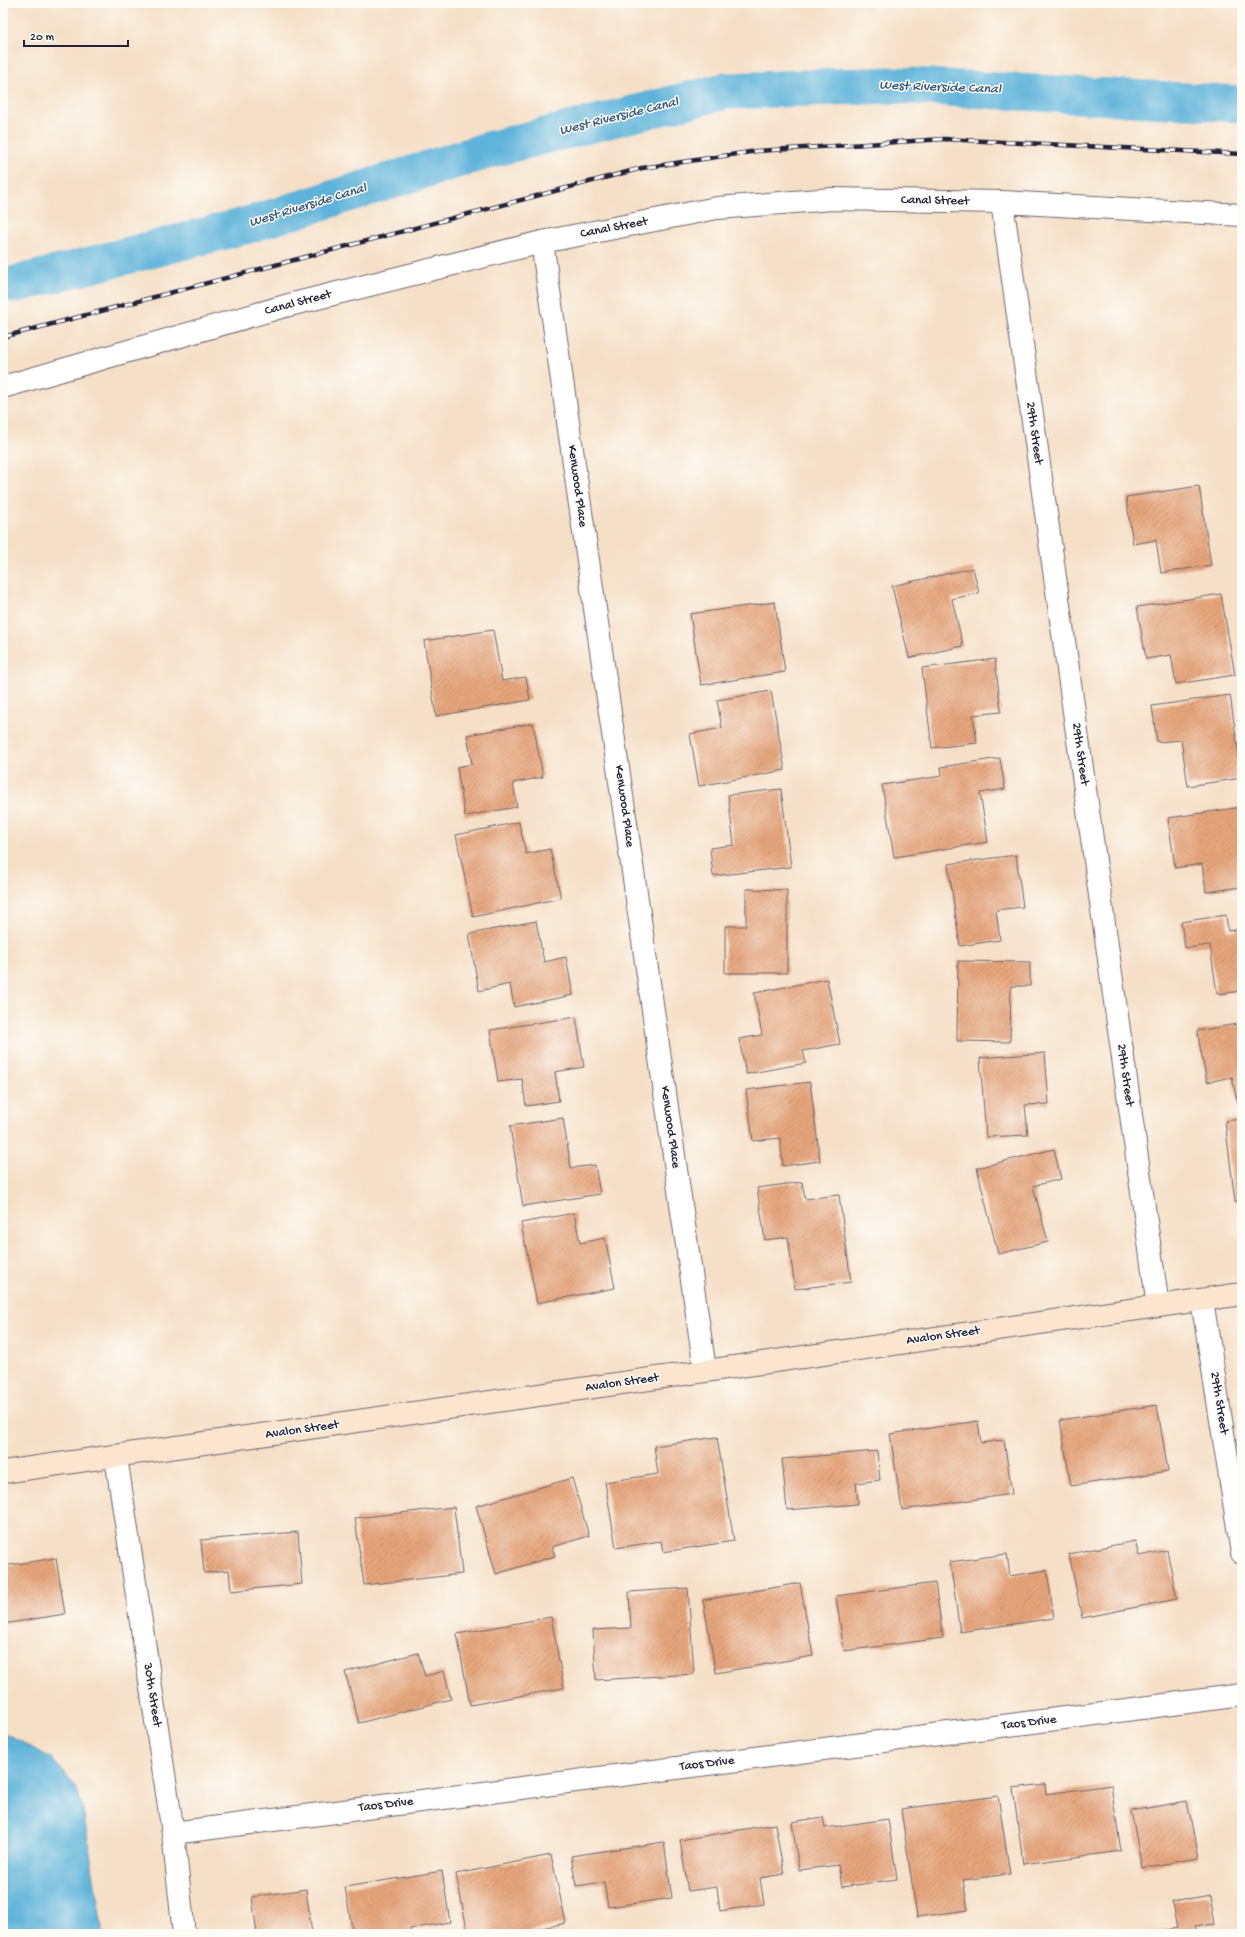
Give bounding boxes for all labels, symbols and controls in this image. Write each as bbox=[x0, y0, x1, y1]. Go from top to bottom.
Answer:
scale bar bbox=[24, 22, 128, 48]
text: 20 m bbox=[30, 31, 55, 45]
water label: West Riverside Canal bbox=[879, 77, 1002, 99]
water label: West Riverside Canal bbox=[558, 94, 681, 140]
water label: West Riverside Canal bbox=[247, 180, 370, 232]
street label: Canal Street bbox=[901, 193, 971, 209]
street label: Canal Street bbox=[579, 214, 651, 242]
street label: Canal Street bbox=[263, 286, 335, 319]
street label: 29th Street bbox=[1022, 401, 1046, 467]
street label: Kenwood Place bbox=[564, 444, 590, 528]
street label: 29th Street bbox=[1068, 722, 1092, 788]
street label: Kenwood Place bbox=[611, 764, 637, 848]
street label: 29th Street bbox=[1113, 1043, 1137, 1109]
street label: Kenwood Place bbox=[657, 1085, 683, 1169]
street label: Avalon Street bbox=[905, 1323, 982, 1349]
street label: Avalon Street bbox=[584, 1370, 661, 1396]
street label: 29th Street bbox=[1207, 1371, 1232, 1437]
street label: Avalon Street bbox=[264, 1417, 341, 1443]
street label: 30th Street bbox=[139, 1661, 165, 1730]
street label: Taos Drive bbox=[1000, 1712, 1058, 1734]
street label: Taos Drive bbox=[678, 1753, 736, 1775]
street label: Taos Drive bbox=[357, 1794, 415, 1816]

